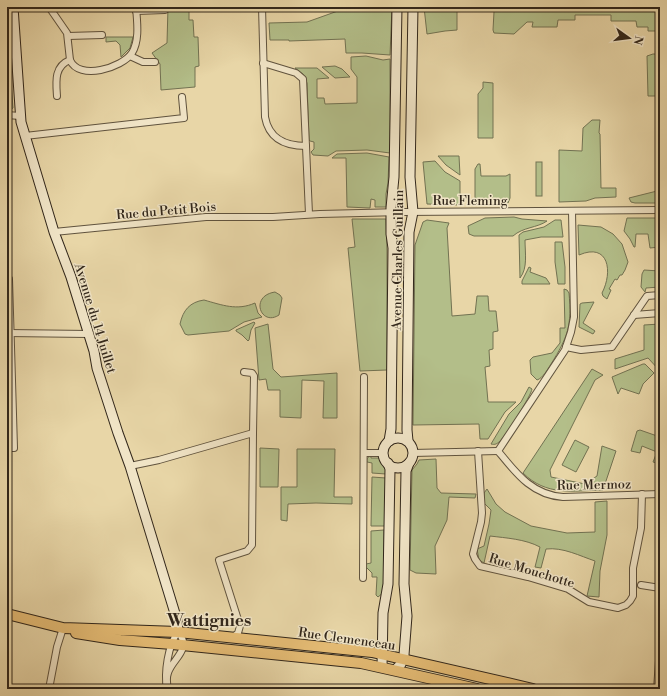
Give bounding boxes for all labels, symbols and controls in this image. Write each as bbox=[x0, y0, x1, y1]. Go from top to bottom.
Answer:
north arrow bbox=[609, 18, 649, 58]
text: N bbox=[630, 34, 646, 46]
street label: Avenue Charles Guillain bbox=[389, 189, 407, 331]
street label: Rue Fleming bbox=[433, 193, 508, 209]
street label: Rue du Petit Bois bbox=[115, 199, 217, 223]
street label: Avenue du 14 Juillet bbox=[70, 260, 120, 376]
street label: Rue Mermoz bbox=[557, 476, 631, 494]
street label: Rue Mouchotte bbox=[487, 550, 577, 592]
district label: Wattignies bbox=[166, 610, 251, 632]
street label: Rue Clemenceau bbox=[297, 624, 397, 654]

